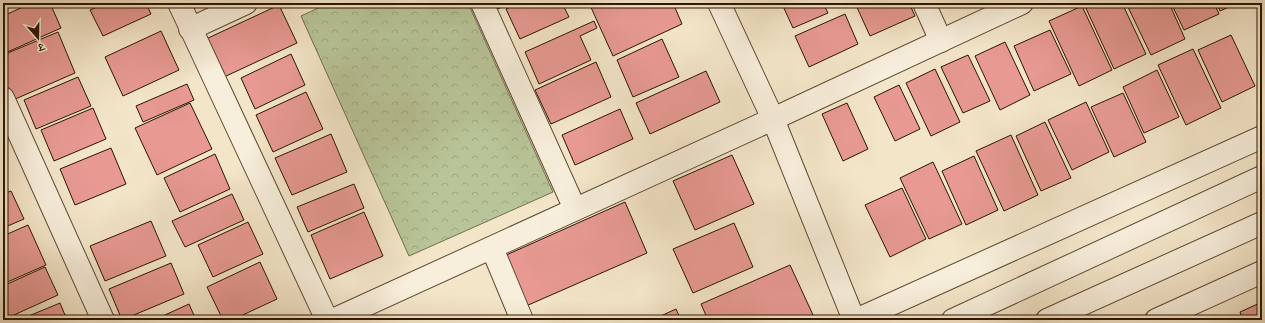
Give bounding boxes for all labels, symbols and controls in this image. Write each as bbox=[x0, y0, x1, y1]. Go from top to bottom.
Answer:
north arrow bbox=[18, 18, 58, 58]
text: उ bbox=[35, 39, 48, 56]

